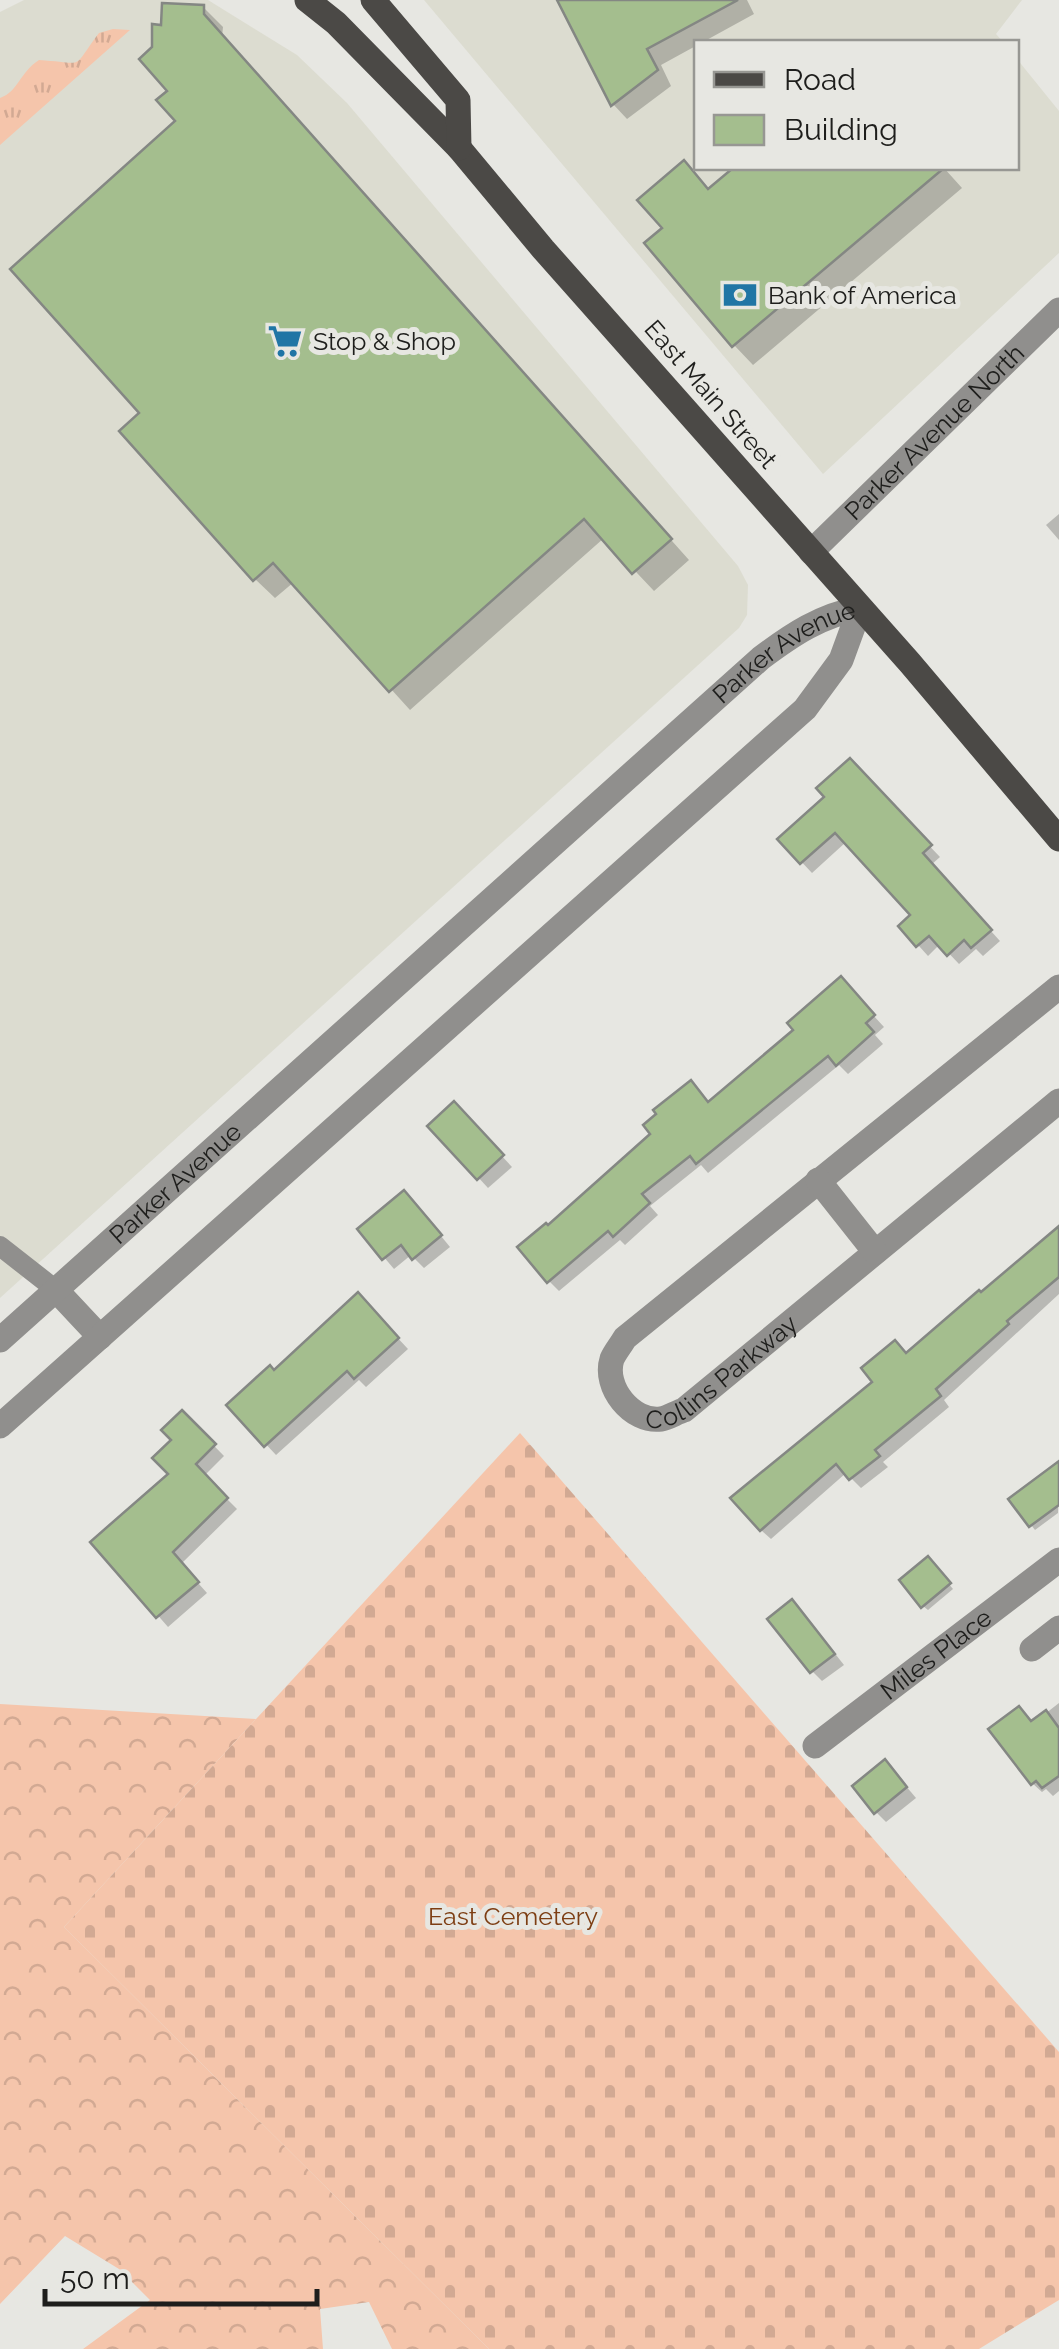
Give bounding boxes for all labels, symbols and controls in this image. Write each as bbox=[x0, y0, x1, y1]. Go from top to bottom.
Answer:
legend bbox=[694, 40, 1019, 170]
text: Road bbox=[784, 62, 856, 97]
text: Building bbox=[784, 112, 898, 147]
bank icon: Bank of America bbox=[721, 276, 759, 314]
place label: Bank of America bbox=[768, 280, 957, 310]
street label: East Main Street bbox=[638, 314, 784, 475]
supermarket icon: Stop & Shop bbox=[266, 322, 304, 360]
place label: Stop & Shop bbox=[313, 326, 456, 356]
street label: Parker Avenue North bbox=[838, 338, 1030, 526]
street label: Parker Avenue bbox=[706, 595, 858, 709]
street label: Parker Avenue bbox=[103, 1116, 247, 1250]
street label: Collins Parkway bbox=[645, 1308, 803, 1435]
street label: Miles Place bbox=[874, 1602, 997, 1706]
park label: East Cemetery bbox=[428, 1901, 599, 1931]
scale bar bbox=[45, 2244, 318, 2306]
text: 50 m bbox=[60, 2261, 130, 2296]

